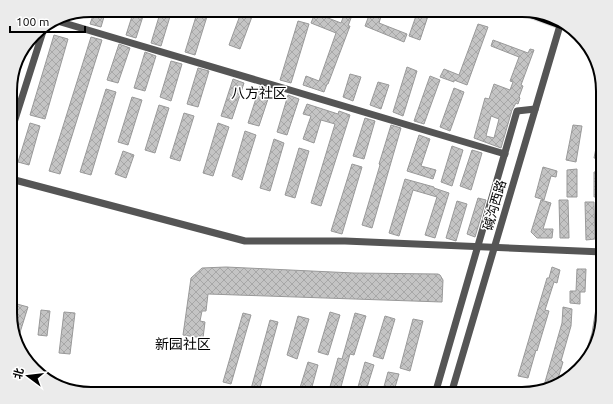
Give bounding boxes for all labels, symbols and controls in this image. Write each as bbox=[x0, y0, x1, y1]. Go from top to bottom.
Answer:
scale bar bbox=[10, 8, 85, 34]
text: 100 m bbox=[16, 15, 49, 28]
district label: 八方社区 bbox=[231, 85, 287, 101]
street label: 碱沟西路 bbox=[480, 178, 508, 232]
district label: 新园社区 bbox=[155, 336, 211, 352]
north arrow bbox=[8, 356, 48, 396]
text: 北 bbox=[11, 367, 26, 380]

